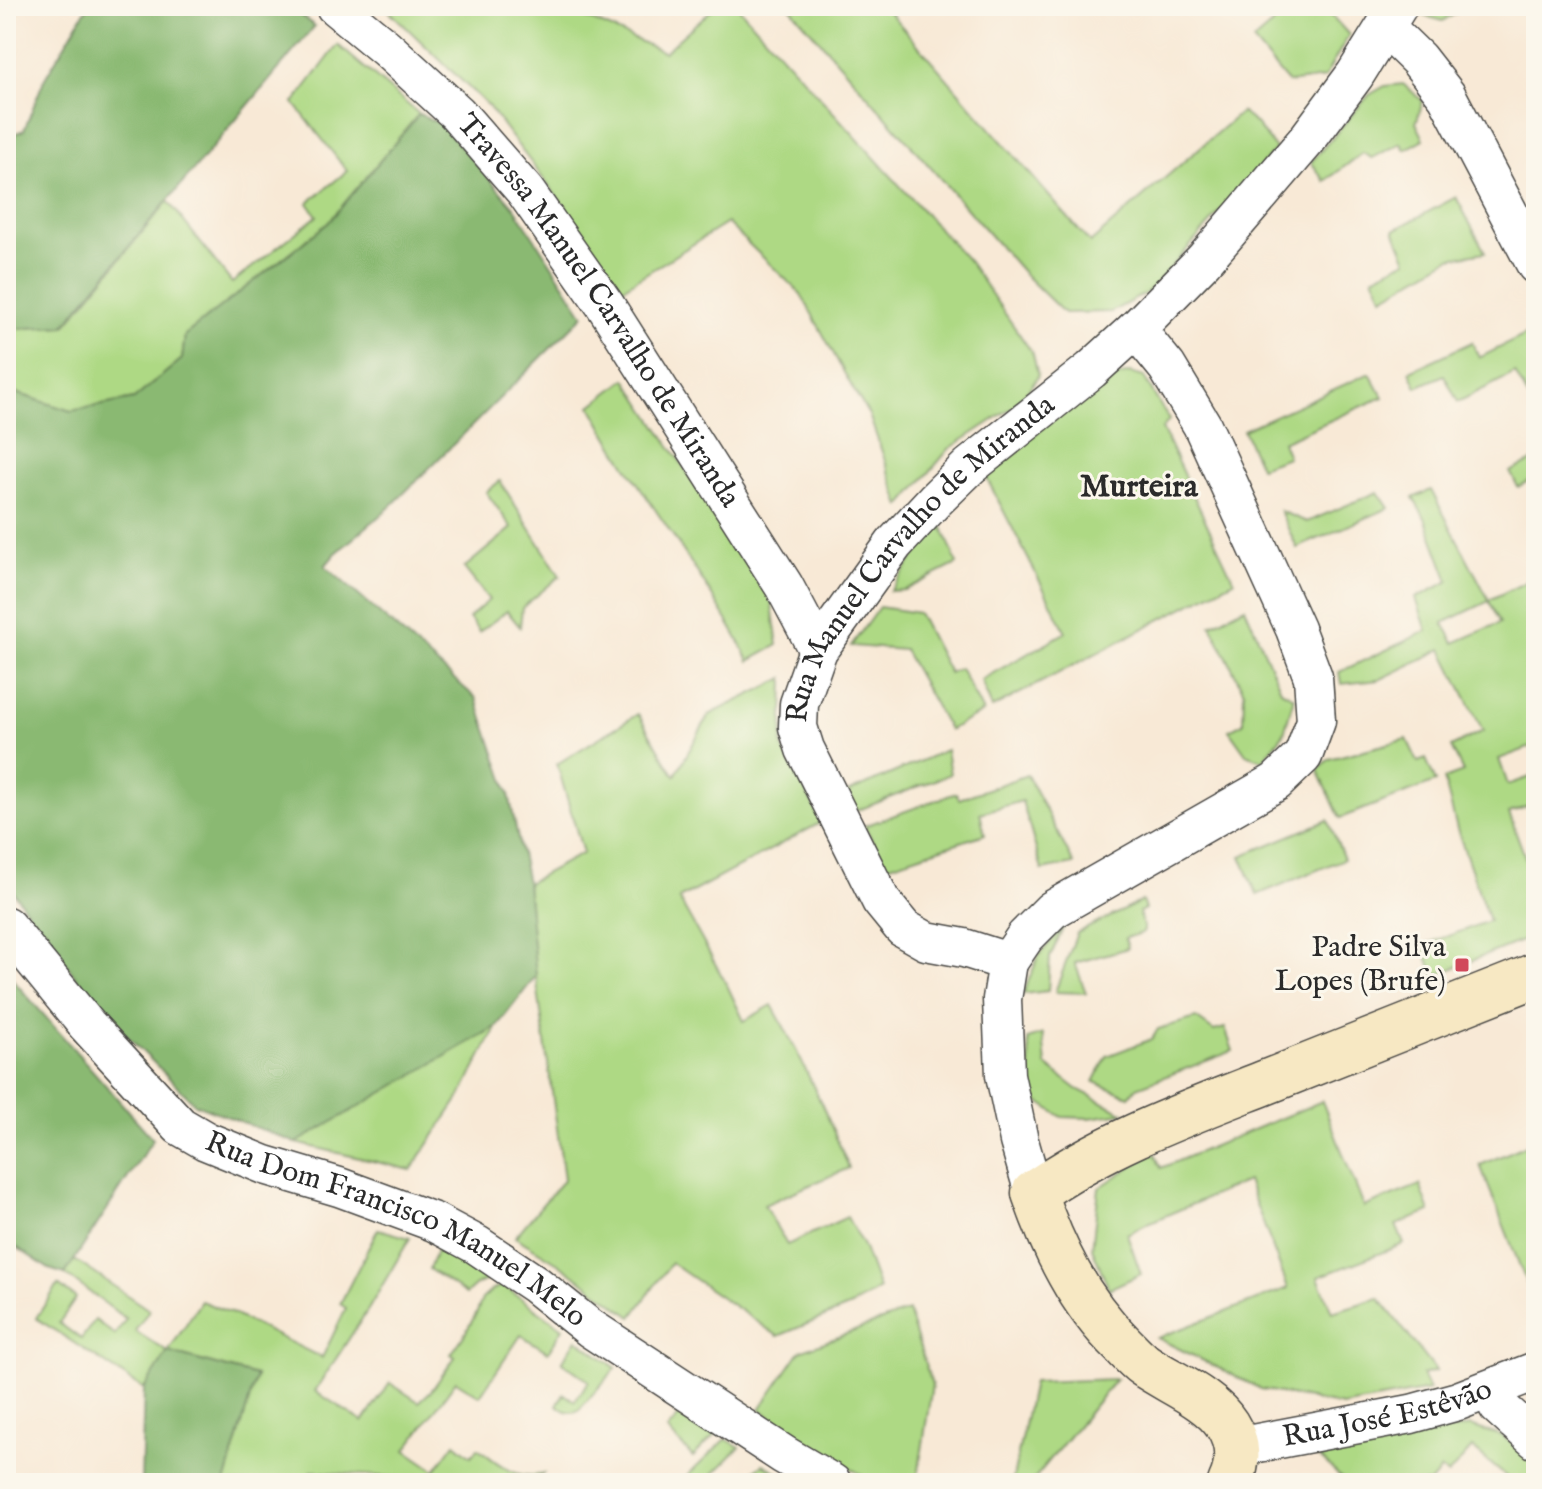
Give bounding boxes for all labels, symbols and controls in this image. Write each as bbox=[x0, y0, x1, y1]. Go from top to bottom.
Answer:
street label: Travessa Manuel Carvalho de Miranda bbox=[448, 106, 748, 515]
street label: Rua Manuel Carvalho de Miranda bbox=[779, 387, 1063, 723]
district label: Murteira bbox=[1080, 467, 1199, 508]
place label: Padre Silva Lopes (Brufe) bbox=[1275, 929, 1446, 1001]
marker: Padre Silva Lopes (Brufe) bbox=[1453, 956, 1471, 974]
street label: Rua Dom Francisco Manuel Melo bbox=[199, 1124, 594, 1336]
street label: Rua José Estêvão bbox=[1280, 1371, 1498, 1457]

